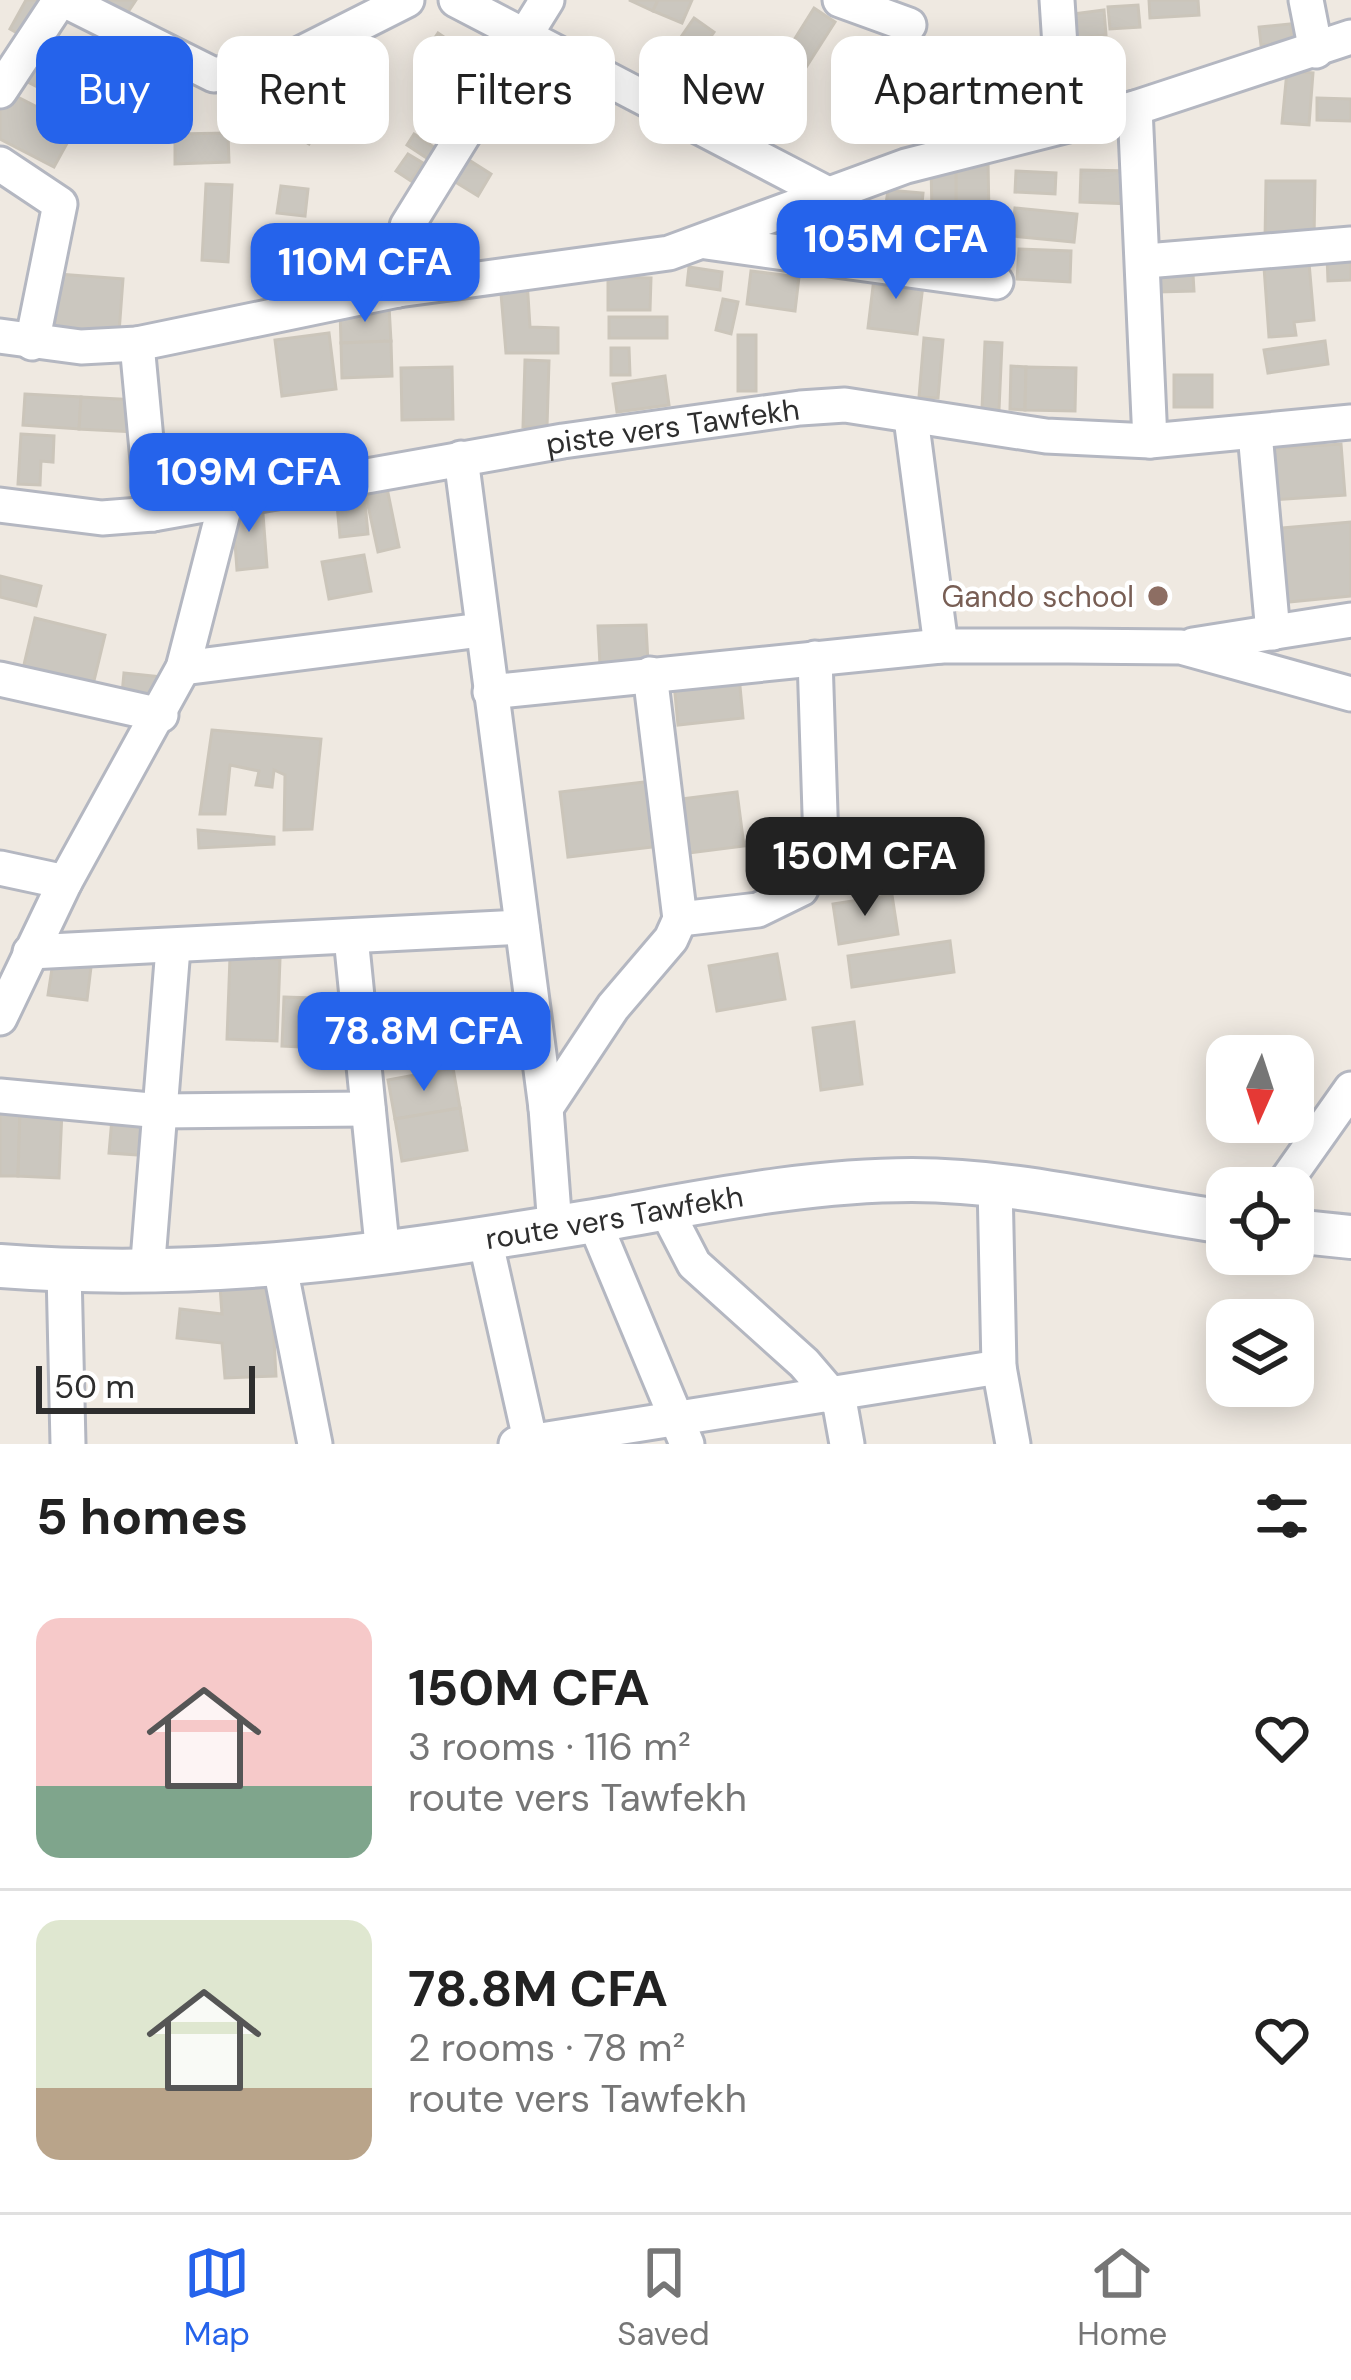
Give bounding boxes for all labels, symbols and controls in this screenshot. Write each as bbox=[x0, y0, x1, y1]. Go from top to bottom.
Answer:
chip: Buy bbox=[36, 36, 193, 144]
chip: Rent bbox=[217, 36, 389, 144]
chip: Filters bbox=[413, 36, 615, 144]
chip: New bbox=[639, 36, 807, 144]
chip: Apartment bbox=[831, 36, 1126, 144]
pin: 105M CFA bbox=[772, 200, 1020, 302]
text: 105M CFA bbox=[804, 213, 988, 264]
pin: 110M CFA bbox=[241, 223, 489, 325]
text: 110M CFA bbox=[278, 236, 452, 287]
street label: piste vers Tawfekh bbox=[543, 389, 802, 463]
pin: 109M CFA bbox=[125, 433, 373, 535]
text: 109M CFA bbox=[156, 446, 342, 497]
place label: Gando school bbox=[941, 577, 1134, 616]
marker: Gando school bbox=[1145, 583, 1171, 609]
pin: 150M CFA bbox=[741, 817, 989, 919]
text: 150M CFA bbox=[773, 830, 957, 881]
pin: 78.8M CFA bbox=[287, 992, 561, 1094]
text: 78.8M CFA bbox=[325, 1005, 523, 1056]
north arrow bbox=[1206, 1035, 1314, 1143]
map controls bbox=[1206, 1035, 1314, 1407]
button: locate bbox=[1206, 1167, 1314, 1275]
street label: route vers Tawfekh bbox=[483, 1176, 746, 1258]
button: layers bbox=[1206, 1299, 1314, 1407]
scale bar bbox=[36, 1360, 255, 1413]
text: 50 m bbox=[54, 1365, 135, 1408]
text: 5 homes bbox=[36, 1483, 248, 1550]
icon: filters bbox=[1249, 1483, 1315, 1549]
text: 150M CFA bbox=[408, 1654, 650, 1721]
icon: home bbox=[132, 1666, 276, 1810]
icon: heart bbox=[1249, 1705, 1315, 1771]
text: 3 rooms · 116 m² bbox=[408, 1721, 691, 1772]
text: route vers Tawfekh bbox=[408, 1772, 747, 1823]
text: 78.8M CFA bbox=[408, 1955, 668, 2022]
icon: home bbox=[132, 1968, 276, 2112]
icon: heart bbox=[1249, 2007, 1315, 2073]
text: 2 rooms · 78 m² bbox=[408, 2022, 685, 2073]
text: route vers Tawfekh bbox=[408, 2073, 747, 2124]
tab: Map bbox=[184, 2240, 250, 2355]
tab: Saved bbox=[617, 2240, 710, 2355]
tab: Home bbox=[1077, 2240, 1167, 2355]

